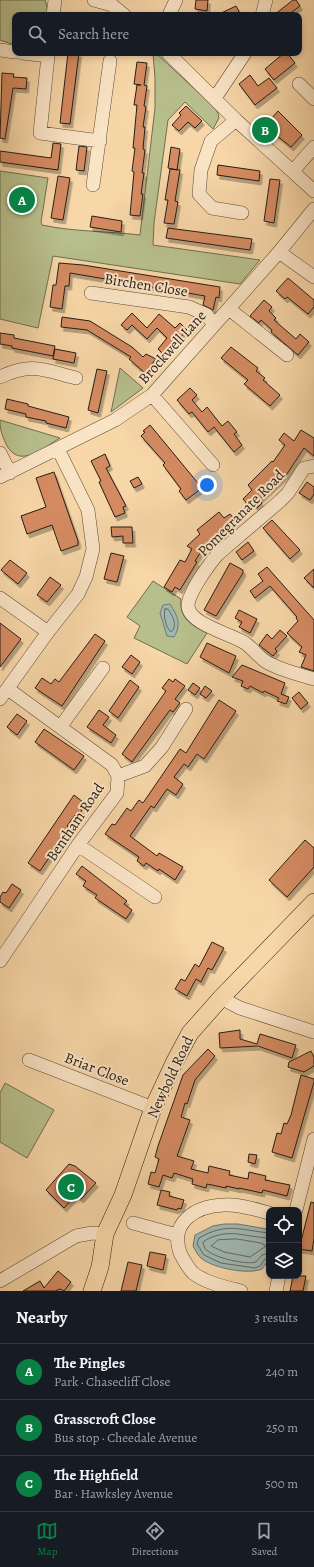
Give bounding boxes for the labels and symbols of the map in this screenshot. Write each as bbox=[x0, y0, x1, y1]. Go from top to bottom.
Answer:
pin: B bbox=[252, 115, 278, 145]
pin: A bbox=[9, 185, 35, 215]
street label: Birchen Close bbox=[103, 269, 189, 302]
street label: Brockwell Lane bbox=[134, 306, 211, 388]
street label: Pomegranate Road bbox=[193, 465, 289, 561]
your location bbox=[197, 475, 217, 495]
street label: Bentham Road bbox=[41, 778, 109, 865]
street label: Newbold Road bbox=[142, 1032, 198, 1121]
street label: Briar Close bbox=[62, 1048, 132, 1091]
pin: C bbox=[58, 1172, 84, 1202]

